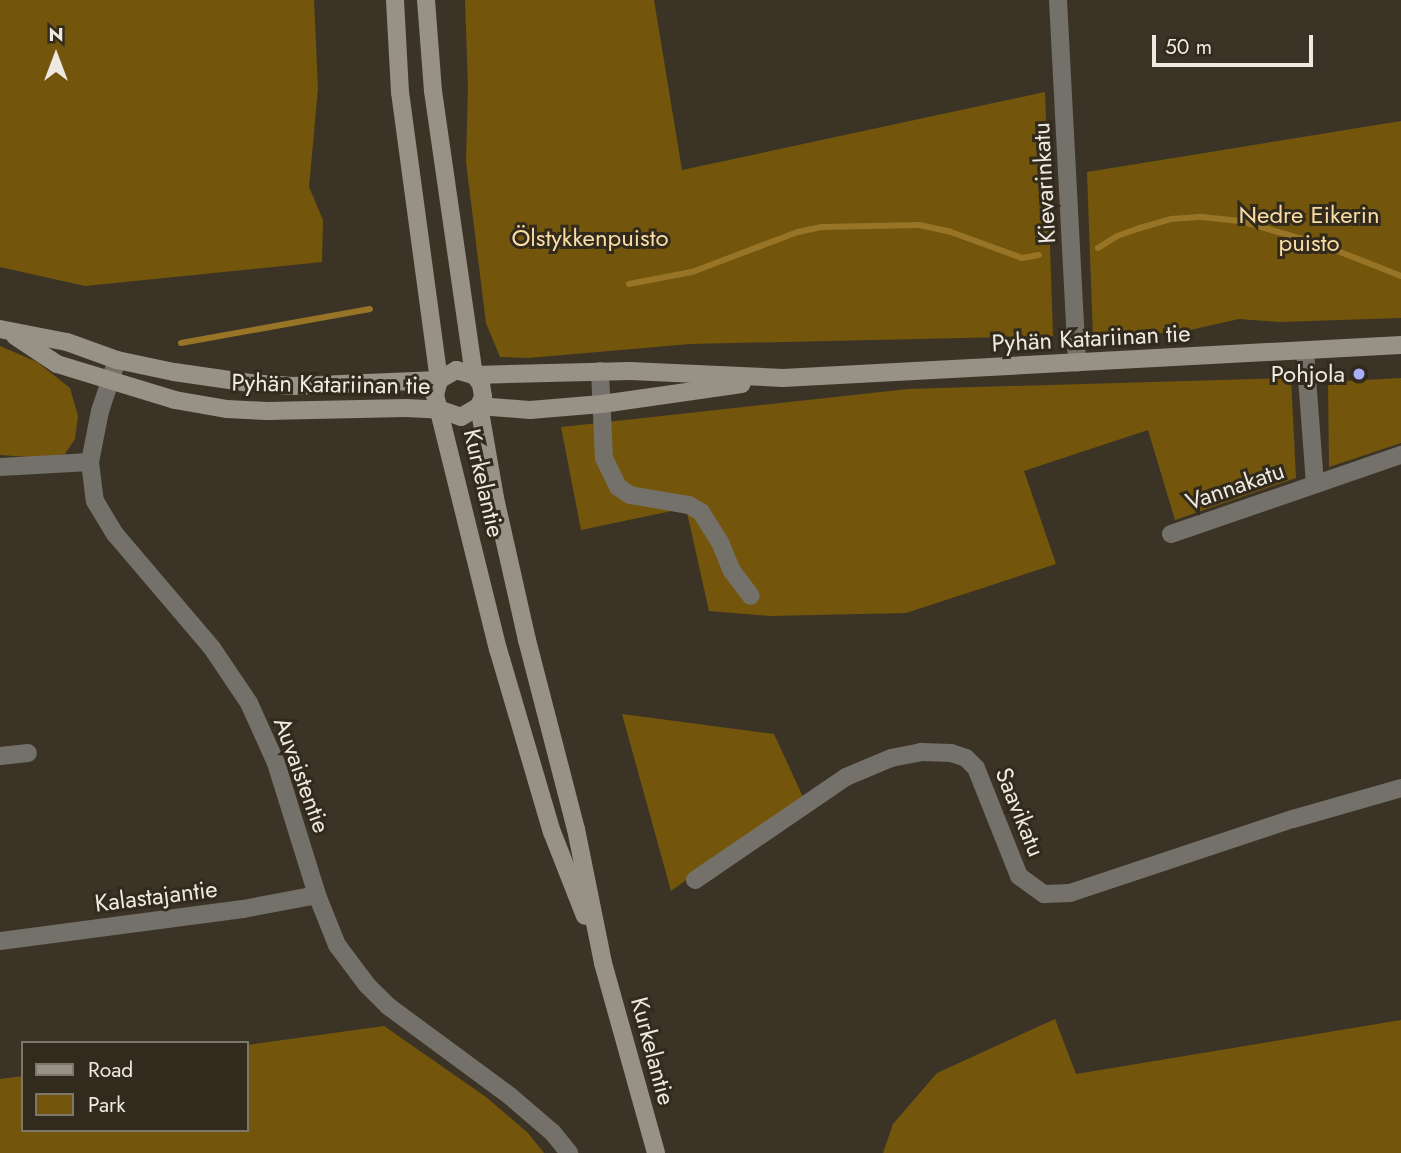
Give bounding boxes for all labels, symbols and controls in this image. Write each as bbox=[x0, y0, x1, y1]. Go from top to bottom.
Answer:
north arrow bbox=[21, 21, 91, 91]
text: N bbox=[48, 21, 64, 48]
scale bar bbox=[1156, 21, 1317, 65]
text: 50 m bbox=[1165, 32, 1212, 62]
street label: Kievarinkatu bbox=[1026, 122, 1062, 244]
park label: Nedre Eikerin puisto bbox=[1238, 201, 1380, 257]
park label: Ölstykkenpuisto bbox=[511, 224, 669, 252]
street label: Pyhän Katariinan tie bbox=[991, 318, 1191, 358]
place label: Pohjola bbox=[1271, 360, 1345, 388]
marker: Pohjola bbox=[1351, 366, 1367, 382]
street label: Pyhän Katariinan tie bbox=[231, 368, 431, 400]
street label: Kurkelantie bbox=[458, 426, 510, 540]
street label: Vannakatu bbox=[1182, 456, 1288, 516]
street label: Auvaistentie bbox=[268, 713, 336, 837]
street label: Saavikatu bbox=[989, 763, 1051, 861]
street label: Kalastajantie bbox=[93, 874, 219, 918]
street label: Kurkelantie bbox=[625, 994, 681, 1108]
legend bbox=[21, 1041, 248, 1132]
text: Road bbox=[88, 1055, 133, 1085]
text: Park bbox=[88, 1090, 125, 1120]

